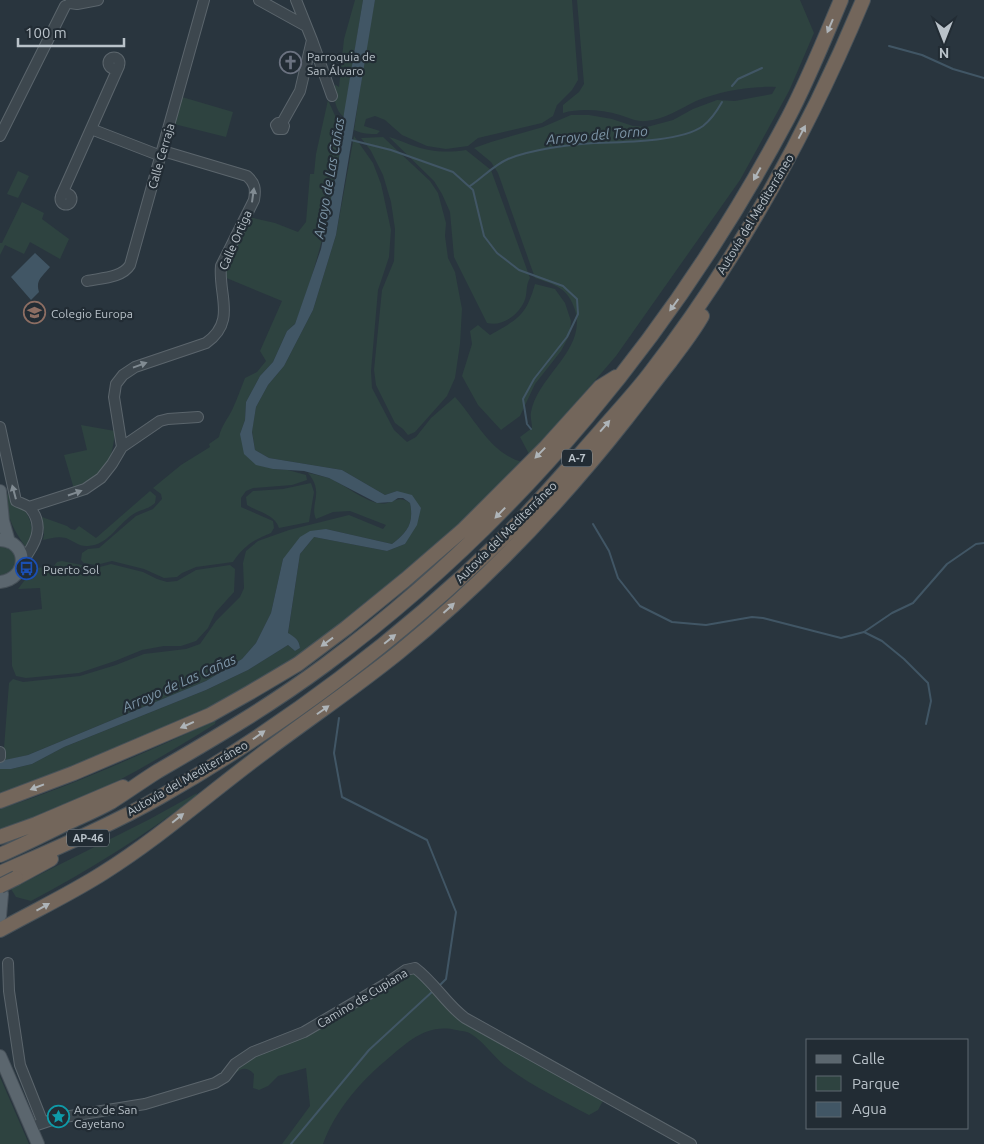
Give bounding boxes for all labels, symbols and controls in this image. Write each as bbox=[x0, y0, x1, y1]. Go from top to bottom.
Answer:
scale bar bbox=[18, 15, 124, 47]
north arrow bbox=[919, 15, 969, 65]
one-way arrow bbox=[826, 19, 834, 33]
text: 100 m bbox=[25, 24, 67, 41]
text: N bbox=[939, 45, 949, 61]
place label: Parroquia de San Álvaro bbox=[307, 50, 376, 77]
church icon: Parroquia de San Álvaro bbox=[279, 51, 303, 75]
water label: Arroyo de Las Cañas bbox=[310, 116, 348, 241]
street label: Calle Cerraja bbox=[145, 122, 177, 190]
water label: Arroyo del Torno bbox=[545, 123, 649, 147]
one-way arrow bbox=[798, 125, 806, 140]
street label: Autovía del Mediterráneo bbox=[714, 152, 796, 276]
one-way arrow bbox=[752, 167, 761, 180]
one-way arrow bbox=[249, 186, 257, 202]
street label: Calle Ortiga bbox=[216, 208, 254, 272]
one-way arrow bbox=[669, 298, 679, 312]
school or university icon: Colegio Europa bbox=[23, 301, 47, 325]
place label: Colegio Europa bbox=[51, 307, 133, 320]
one-way arrow bbox=[133, 361, 148, 368]
one-way arrow bbox=[599, 420, 610, 433]
one-way arrow bbox=[534, 447, 546, 459]
road number: A-7 bbox=[562, 449, 592, 466]
street label: Autovía del Mediterráneo bbox=[453, 479, 559, 585]
one-way arrow bbox=[10, 485, 18, 500]
one-way arrow bbox=[68, 488, 83, 496]
one-way arrow bbox=[494, 507, 506, 519]
bus stop icon: Puerto Sol bbox=[15, 557, 39, 581]
place label: Puerto Sol bbox=[43, 563, 99, 576]
one-way arrow bbox=[442, 603, 455, 614]
one-way arrow bbox=[384, 634, 397, 644]
one-way arrow bbox=[320, 637, 334, 647]
water label: Arroyo de Las Cañas bbox=[119, 651, 238, 716]
one-way arrow bbox=[316, 705, 329, 715]
one-way arrow bbox=[180, 721, 194, 729]
one-way arrow bbox=[252, 730, 266, 740]
street label: Autovía del Mediterráneo bbox=[124, 738, 250, 818]
one-way arrow bbox=[30, 784, 45, 791]
one-way arrow bbox=[172, 813, 185, 824]
road number: AP-46 bbox=[67, 830, 109, 846]
one-way arrow bbox=[36, 902, 49, 911]
street label: Camino de Cupiana bbox=[314, 966, 410, 1030]
legend bbox=[806, 1039, 969, 1129]
text: Calle bbox=[852, 1050, 885, 1067]
text: Parque bbox=[852, 1075, 900, 1092]
text: Agua bbox=[852, 1100, 887, 1117]
place label: Arco de San Cayetano bbox=[74, 1103, 137, 1130]
place icon: Arco de San Cayetano bbox=[46, 1104, 70, 1128]

